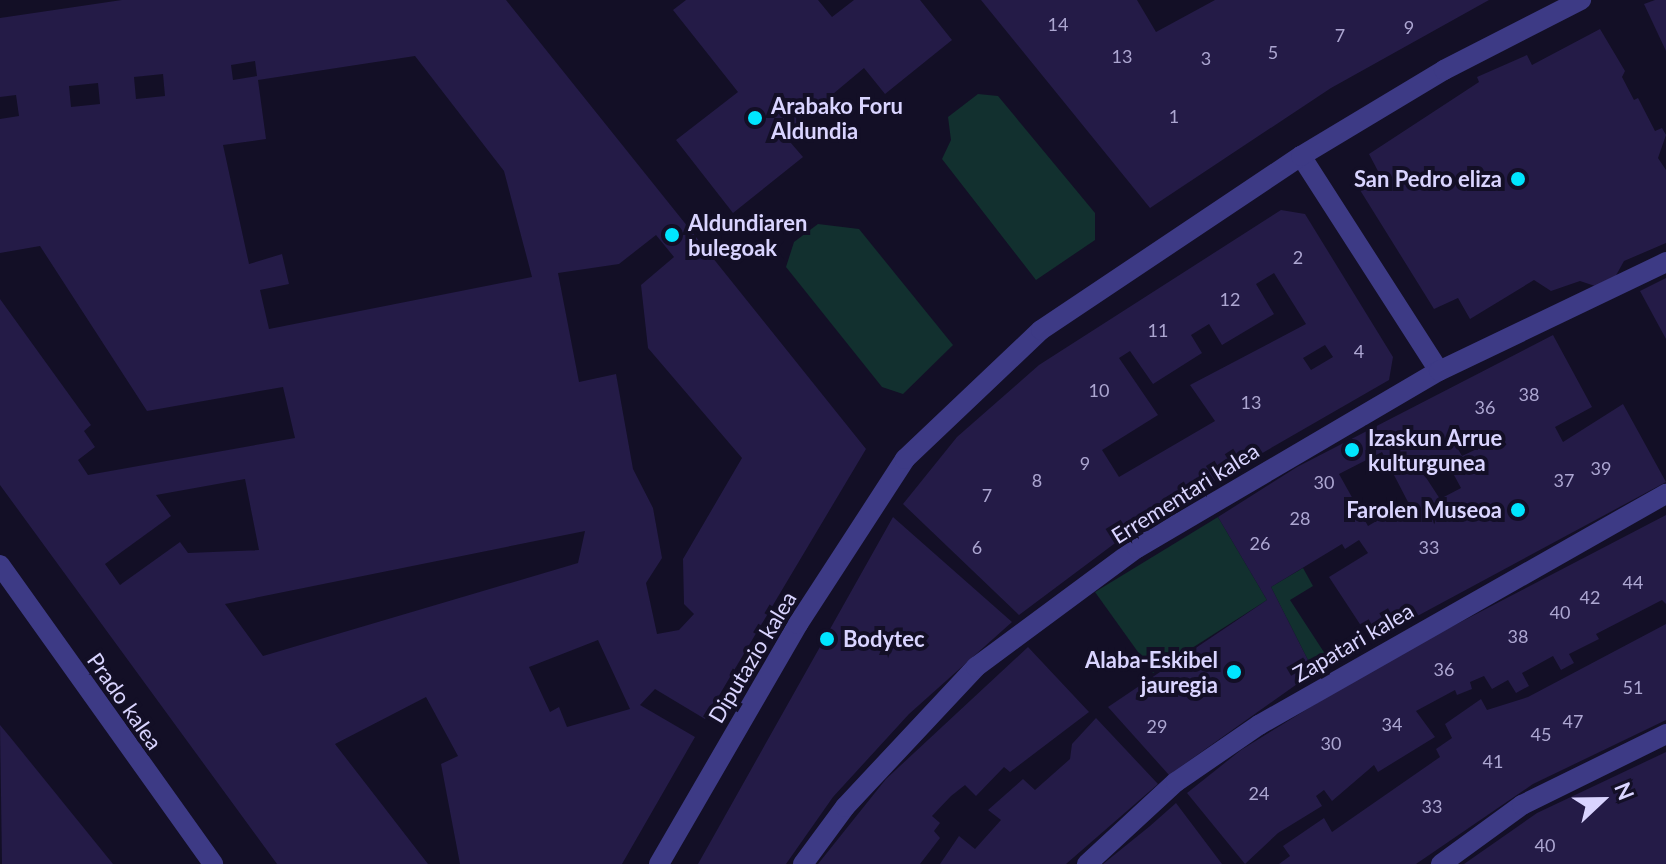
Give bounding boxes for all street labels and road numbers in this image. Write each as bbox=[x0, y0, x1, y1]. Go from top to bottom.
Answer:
street label: Errementari kalea bbox=[1106, 437, 1264, 549]
street label: Diputazio kalea bbox=[702, 587, 802, 727]
street label: Zapatari kalea bbox=[1288, 597, 1418, 687]
street label: Prado kalea bbox=[82, 648, 168, 754]

